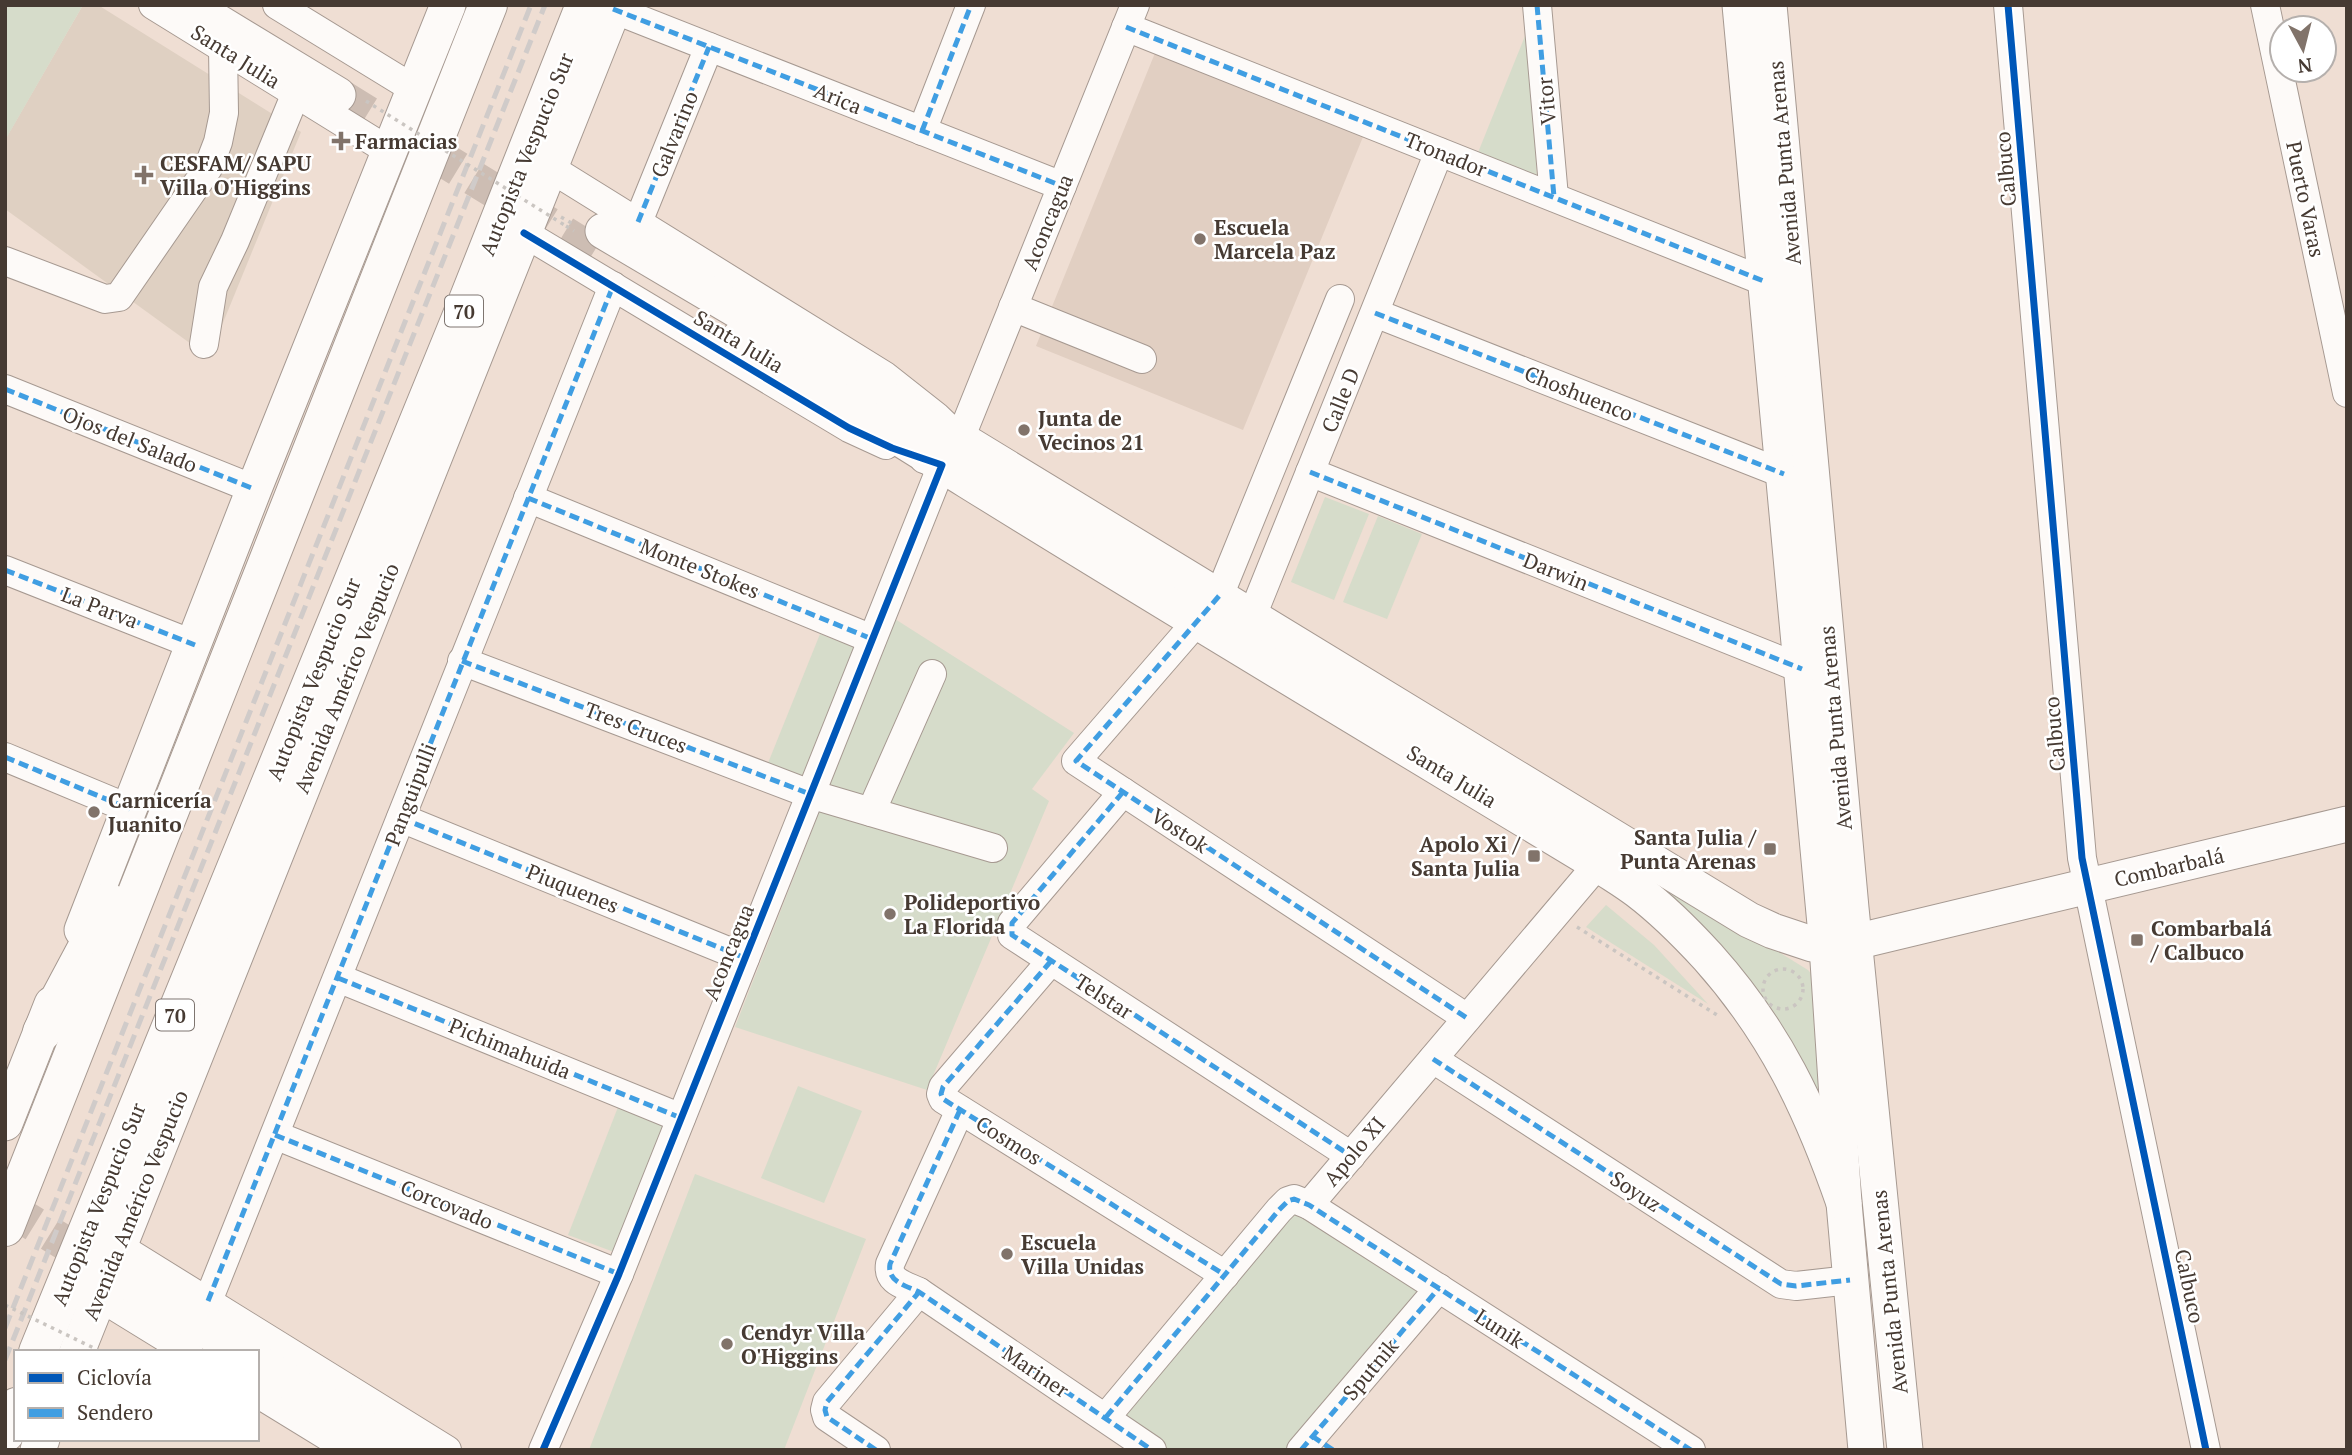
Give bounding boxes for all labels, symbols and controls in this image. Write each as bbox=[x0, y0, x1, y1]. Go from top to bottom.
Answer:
north arrow bbox=[2268, 14, 2338, 84]
street label: Santa Julia bbox=[186, 18, 286, 95]
street label: Autopista Vespucio Sur bbox=[473, 49, 579, 259]
text: N bbox=[2296, 53, 2314, 80]
street label: Avenida Punta Arenas bbox=[1761, 60, 1807, 266]
street label: Arica bbox=[810, 76, 866, 120]
street label: Vitor bbox=[1530, 76, 1562, 126]
street label: Galvarino bbox=[644, 87, 704, 181]
street label: Tronador bbox=[1401, 125, 1491, 183]
place label: Farmacias bbox=[355, 127, 457, 155]
street label: Calbuco bbox=[1988, 130, 2022, 208]
marker: Farmacias bbox=[333, 133, 349, 149]
street label: Puerto Varas bbox=[2280, 138, 2332, 260]
place label: CESFAM/ SAPU Villa O'Higgins bbox=[160, 149, 311, 201]
marker: CESFAM/ SAPU Villa O'Higgins bbox=[134, 165, 154, 185]
street label: Aconcagua bbox=[1015, 169, 1079, 274]
place label: Escuela Marcela Paz bbox=[1214, 213, 1336, 265]
marker: Escuela Marcela Paz bbox=[1192, 231, 1208, 247]
road number: 70 bbox=[445, 296, 483, 326]
street label: Santa Julia bbox=[689, 303, 790, 379]
street label: Choshuenco bbox=[1520, 358, 1638, 428]
street label: Calle D bbox=[1314, 364, 1366, 436]
street label: Ojos del Salado bbox=[58, 399, 202, 479]
place label: Junta de Vecinos 21 bbox=[1038, 404, 1145, 456]
marker: Junta de Vecinos 21 bbox=[1016, 422, 1032, 438]
street label: Monte Stokes bbox=[636, 531, 764, 605]
street label: Darwin bbox=[1519, 545, 1593, 597]
street label: Avenida Américo Vespucio bbox=[287, 559, 405, 797]
street label: Autopista Vespucio Sur bbox=[260, 574, 366, 784]
street label: La Parva bbox=[58, 580, 143, 635]
street label: Avenida Punta Arenas bbox=[1812, 625, 1858, 831]
street label: Tres Cruces bbox=[581, 695, 691, 759]
street label: Calbuco bbox=[2037, 695, 2071, 773]
street label: Santa Julia bbox=[1402, 738, 1503, 814]
street label: Panguipulli bbox=[378, 739, 442, 849]
place label: Carnicería Juanito bbox=[108, 786, 212, 838]
street label: Vostok bbox=[1146, 801, 1214, 859]
marker: Carnicería Juanito bbox=[86, 804, 102, 820]
place label: Santa Julia / Punta Arenas bbox=[1620, 823, 1757, 875]
place label: Apolo Xi / Santa Julia bbox=[1411, 830, 1521, 882]
marker: Santa Julia / Punta Arenas bbox=[1762, 841, 1778, 857]
street label: Combarbalá bbox=[2111, 841, 2227, 893]
marker: Apolo Xi / Santa Julia bbox=[1526, 848, 1542, 864]
street label: Piuquenes bbox=[523, 857, 623, 919]
place label: Polideportivo La Florida bbox=[904, 888, 1040, 940]
street label: Aconcagua bbox=[696, 899, 760, 1004]
marker: Polideportivo La Florida bbox=[882, 906, 898, 922]
place label: Combarbalá / Calbuco bbox=[2150, 914, 2272, 966]
marker: Combarbalá / Calbuco bbox=[2129, 932, 2145, 948]
street label: Telstar bbox=[1069, 967, 1139, 1025]
road number: 70 bbox=[156, 1000, 194, 1030]
street label: Pichimahuida bbox=[445, 1011, 575, 1085]
street label: Avenida Américo Vespucio bbox=[76, 1086, 194, 1324]
street label: Autopista Vespucio Sur bbox=[45, 1099, 151, 1309]
street label: Cosmos bbox=[971, 1109, 1047, 1171]
street label: Apolo XI bbox=[1317, 1110, 1391, 1192]
street label: Soyuz bbox=[1605, 1164, 1667, 1218]
street label: Corcovado bbox=[396, 1173, 498, 1235]
street label: Avenida Punta Arenas bbox=[1864, 1189, 1914, 1395]
place label: Escuela Villa Unidas bbox=[1021, 1228, 1144, 1280]
marker: Escuela Villa Unidas bbox=[999, 1246, 1015, 1262]
street label: Calbuco bbox=[2169, 1246, 2211, 1326]
street label: Lunik bbox=[1470, 1302, 1530, 1354]
place label: Cendyr Villa O'Higgins bbox=[741, 1318, 865, 1370]
street label: Sputnik bbox=[1336, 1332, 1404, 1406]
marker: Cendyr Villa O'Higgins bbox=[719, 1336, 735, 1352]
street label: Mariner bbox=[997, 1339, 1075, 1403]
legend bbox=[14, 1350, 259, 1441]
text: Ciclovía bbox=[77, 1363, 152, 1391]
text: Sendero bbox=[77, 1398, 153, 1426]

